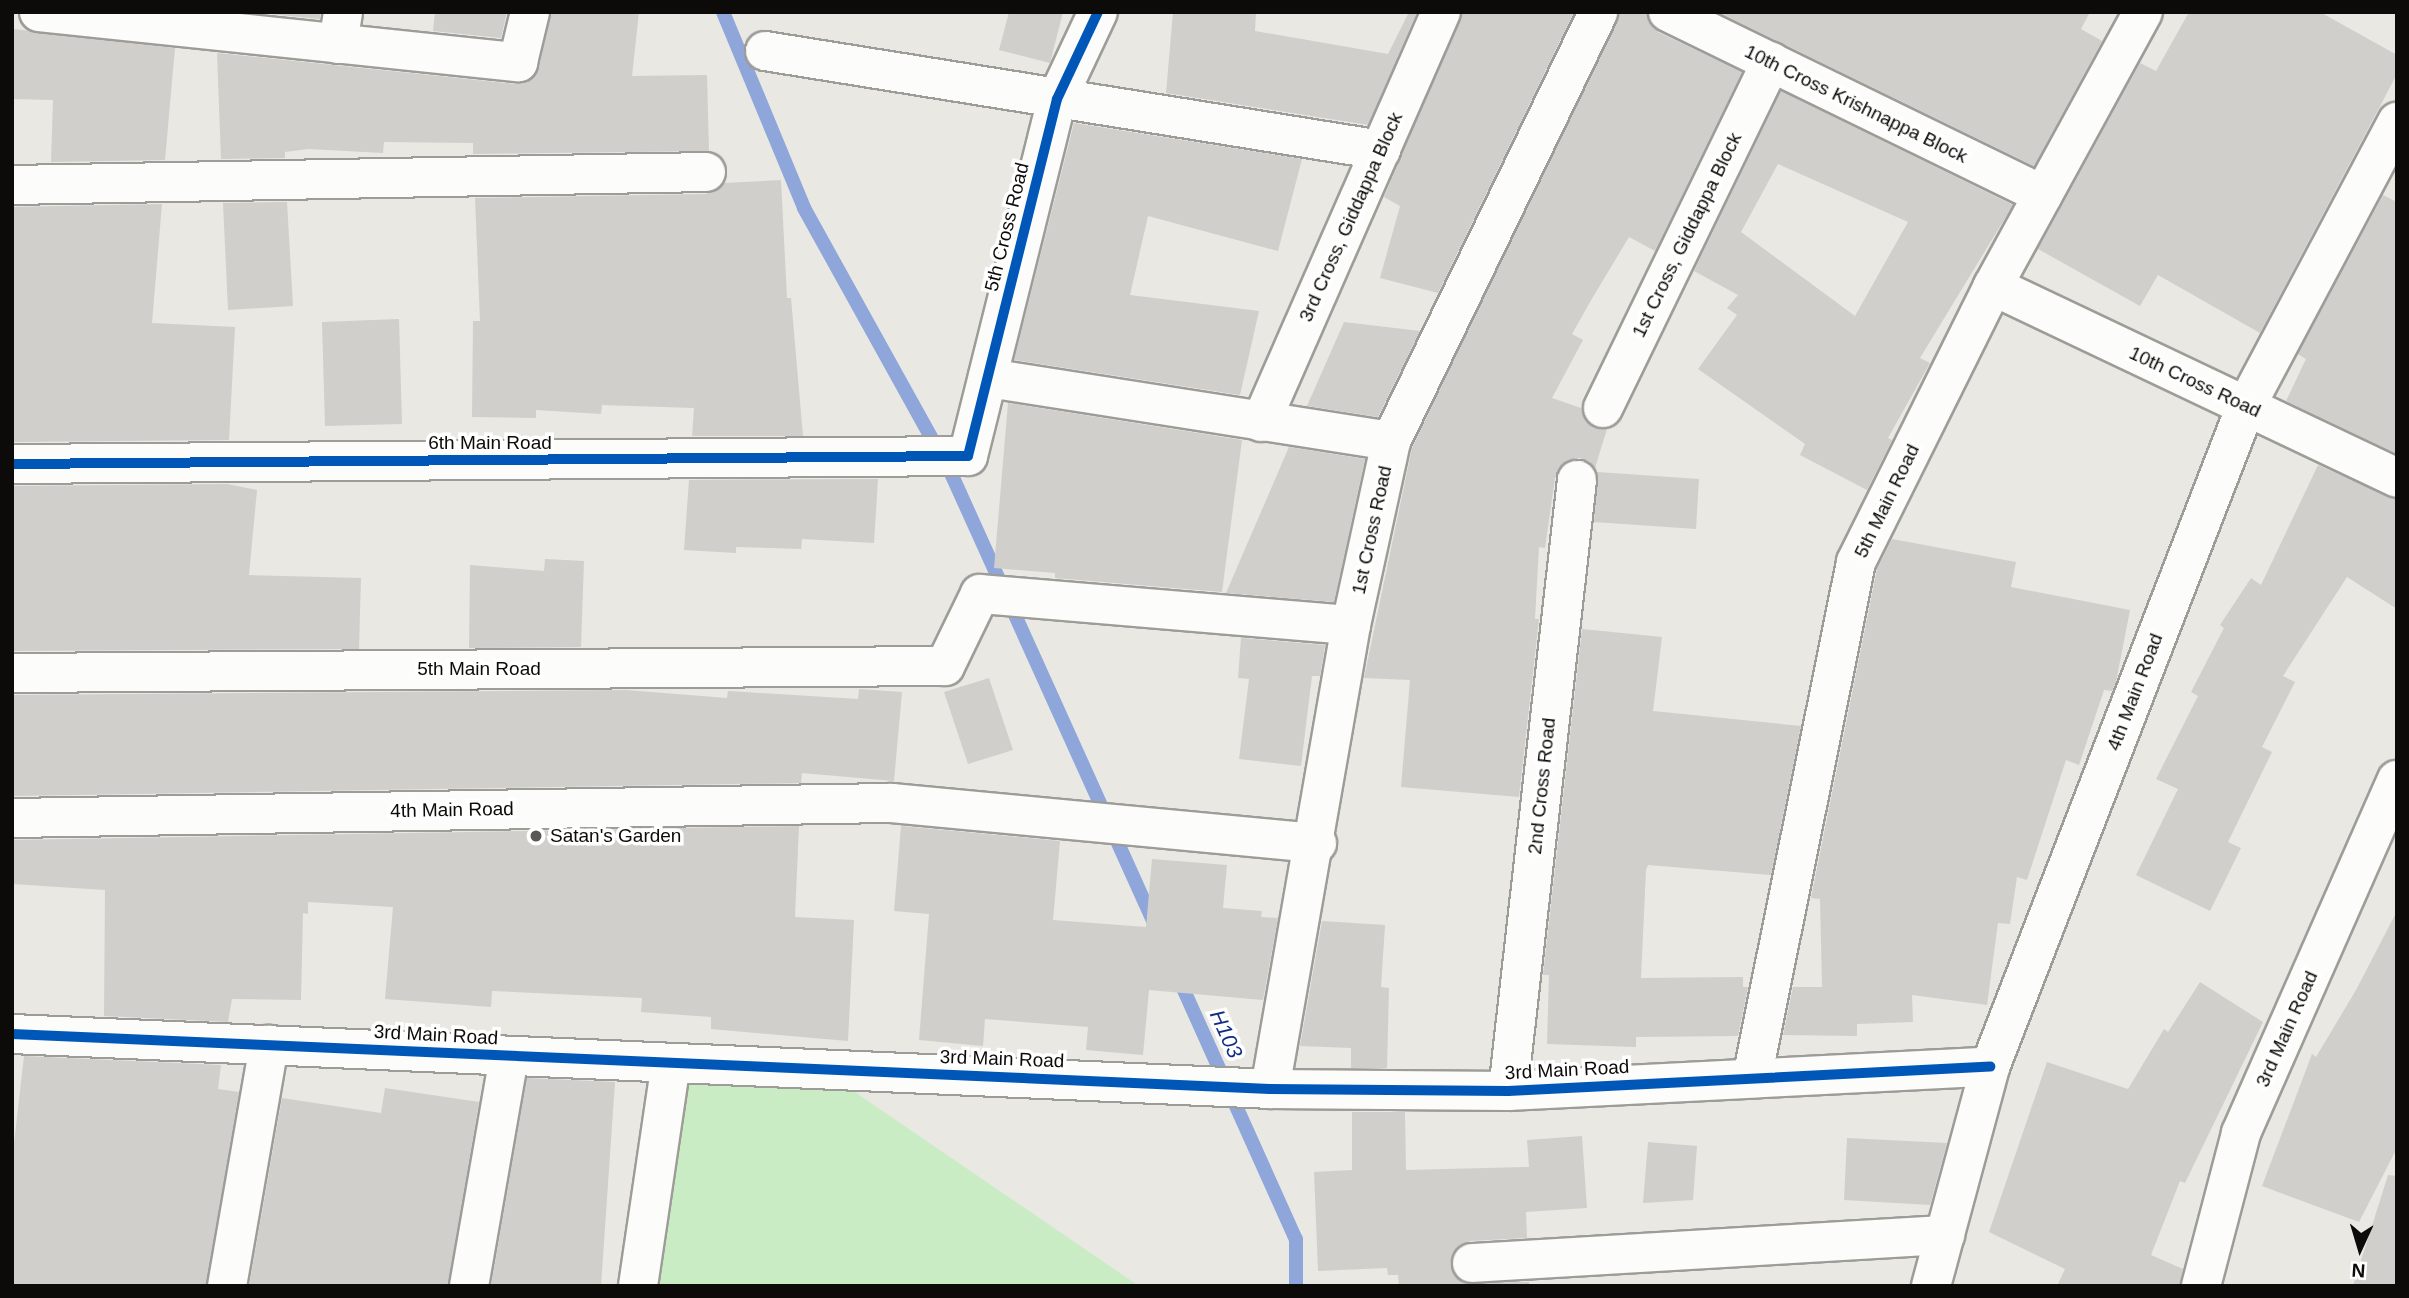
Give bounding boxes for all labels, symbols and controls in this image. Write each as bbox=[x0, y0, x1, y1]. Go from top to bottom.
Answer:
street label: 10th Cross Krishnappa Block bbox=[1741, 40, 1971, 168]
street label: 3rd Cross, Giddappa Block bbox=[1294, 109, 1408, 325]
street label: 1st Cross, Giddappa Block bbox=[1627, 129, 1747, 341]
street label: 5th Cross Road bbox=[980, 160, 1034, 294]
street label: 10th Cross Road bbox=[2126, 342, 2264, 422]
street label: 6th Main Road bbox=[428, 432, 552, 454]
street label: 5th Main Road bbox=[1850, 440, 1924, 562]
street label: 1st Cross Road bbox=[1347, 464, 1397, 596]
street label: 4th Main Road bbox=[2102, 630, 2168, 754]
street label: 5th Main Road bbox=[417, 658, 541, 680]
street label: 2nd Cross Road bbox=[1523, 717, 1561, 855]
street label: 4th Main Road bbox=[390, 798, 514, 822]
place label: Satan's Garden bbox=[550, 825, 681, 847]
marker: Satan's Garden bbox=[528, 828, 544, 844]
street label: 3rd Main Road bbox=[2251, 967, 2323, 1091]
water label: H103 bbox=[1204, 1006, 1248, 1062]
street label: 3rd Main Road bbox=[373, 1020, 499, 1050]
street label: 3rd Main Road bbox=[939, 1045, 1065, 1073]
street label: 3rd Main Road bbox=[1504, 1055, 1630, 1085]
north arrow bbox=[2325, 1214, 2395, 1284]
text: N bbox=[2351, 1259, 2366, 1281]

